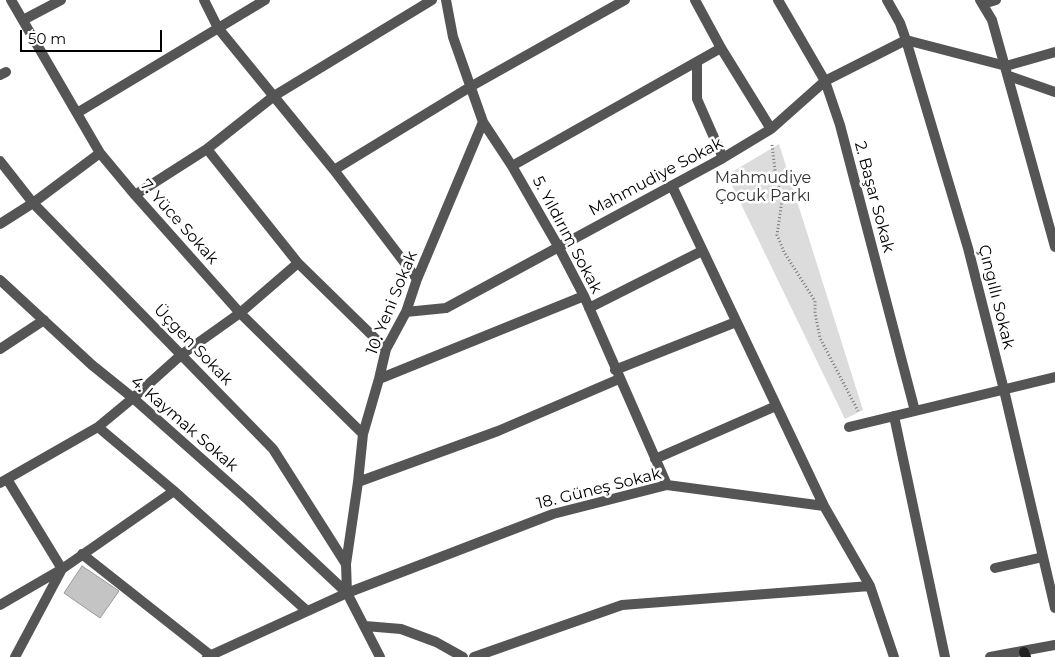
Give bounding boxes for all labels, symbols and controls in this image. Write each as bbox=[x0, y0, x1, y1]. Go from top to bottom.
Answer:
scale bar bbox=[22, 20, 165, 52]
text: 50 m bbox=[28, 29, 66, 48]
street label: Mahmudiye Sokak bbox=[586, 134, 726, 220]
street label: 2. Başar Sokak bbox=[850, 139, 898, 255]
park label: Mahmudiye Çocuk Parkı bbox=[715, 168, 811, 206]
street label: 5. Yıldırım Sokak bbox=[528, 173, 606, 297]
street label: 7. Yüce Sokak bbox=[136, 176, 222, 268]
street label: Çıngıllı Sokak bbox=[974, 243, 1018, 351]
street label: 10. Yeni Sokak bbox=[362, 248, 422, 358]
street label: Üçgen Sokak bbox=[149, 300, 237, 390]
street label: 4. Kaymak Sokak bbox=[126, 372, 242, 476]
street label: 18. Güneş Sokak bbox=[535, 464, 663, 514]

